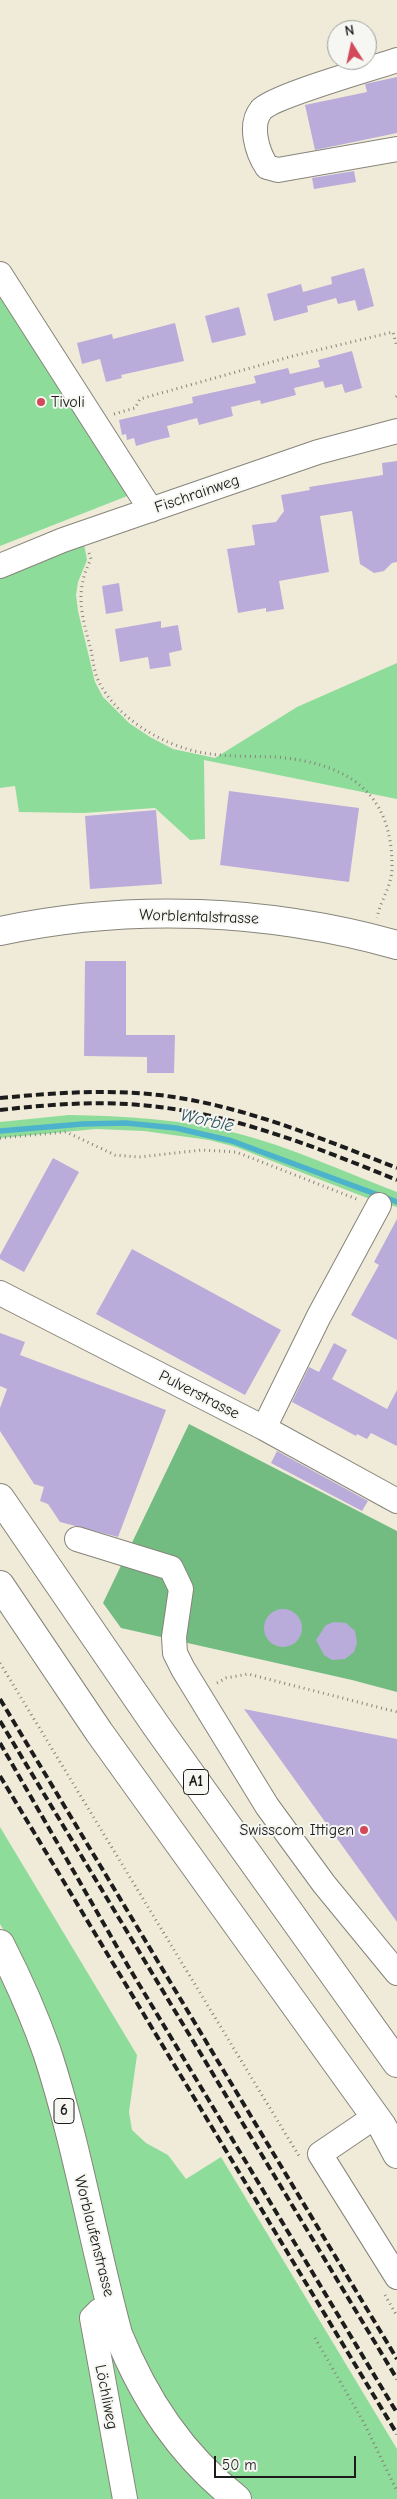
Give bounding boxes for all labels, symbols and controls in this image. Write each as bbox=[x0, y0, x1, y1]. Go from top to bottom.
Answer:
north arrow bbox=[327, 20, 377, 70]
text: N bbox=[343, 22, 355, 40]
place label: Tivoli bbox=[51, 392, 85, 412]
marker: Tivoli bbox=[35, 396, 47, 408]
street label: Fischrainweg bbox=[152, 471, 242, 517]
street label: Worblentalstrasse bbox=[139, 905, 259, 929]
water label: Worble bbox=[178, 1105, 236, 1137]
street label: Pulverstrasse bbox=[155, 1366, 243, 1424]
road number: A1 bbox=[184, 1770, 208, 1794]
place label: Swisscom Ittigen bbox=[240, 1820, 354, 1840]
marker: Swisscom Ittigen bbox=[358, 1824, 370, 1836]
road number: 6 bbox=[54, 2098, 74, 2124]
street label: Worblaufenstrasse bbox=[70, 2173, 118, 2299]
street label: Löchliweg bbox=[90, 2363, 122, 2431]
scale bar bbox=[217, 2446, 360, 2478]
text: 50 m bbox=[222, 2456, 257, 2474]

